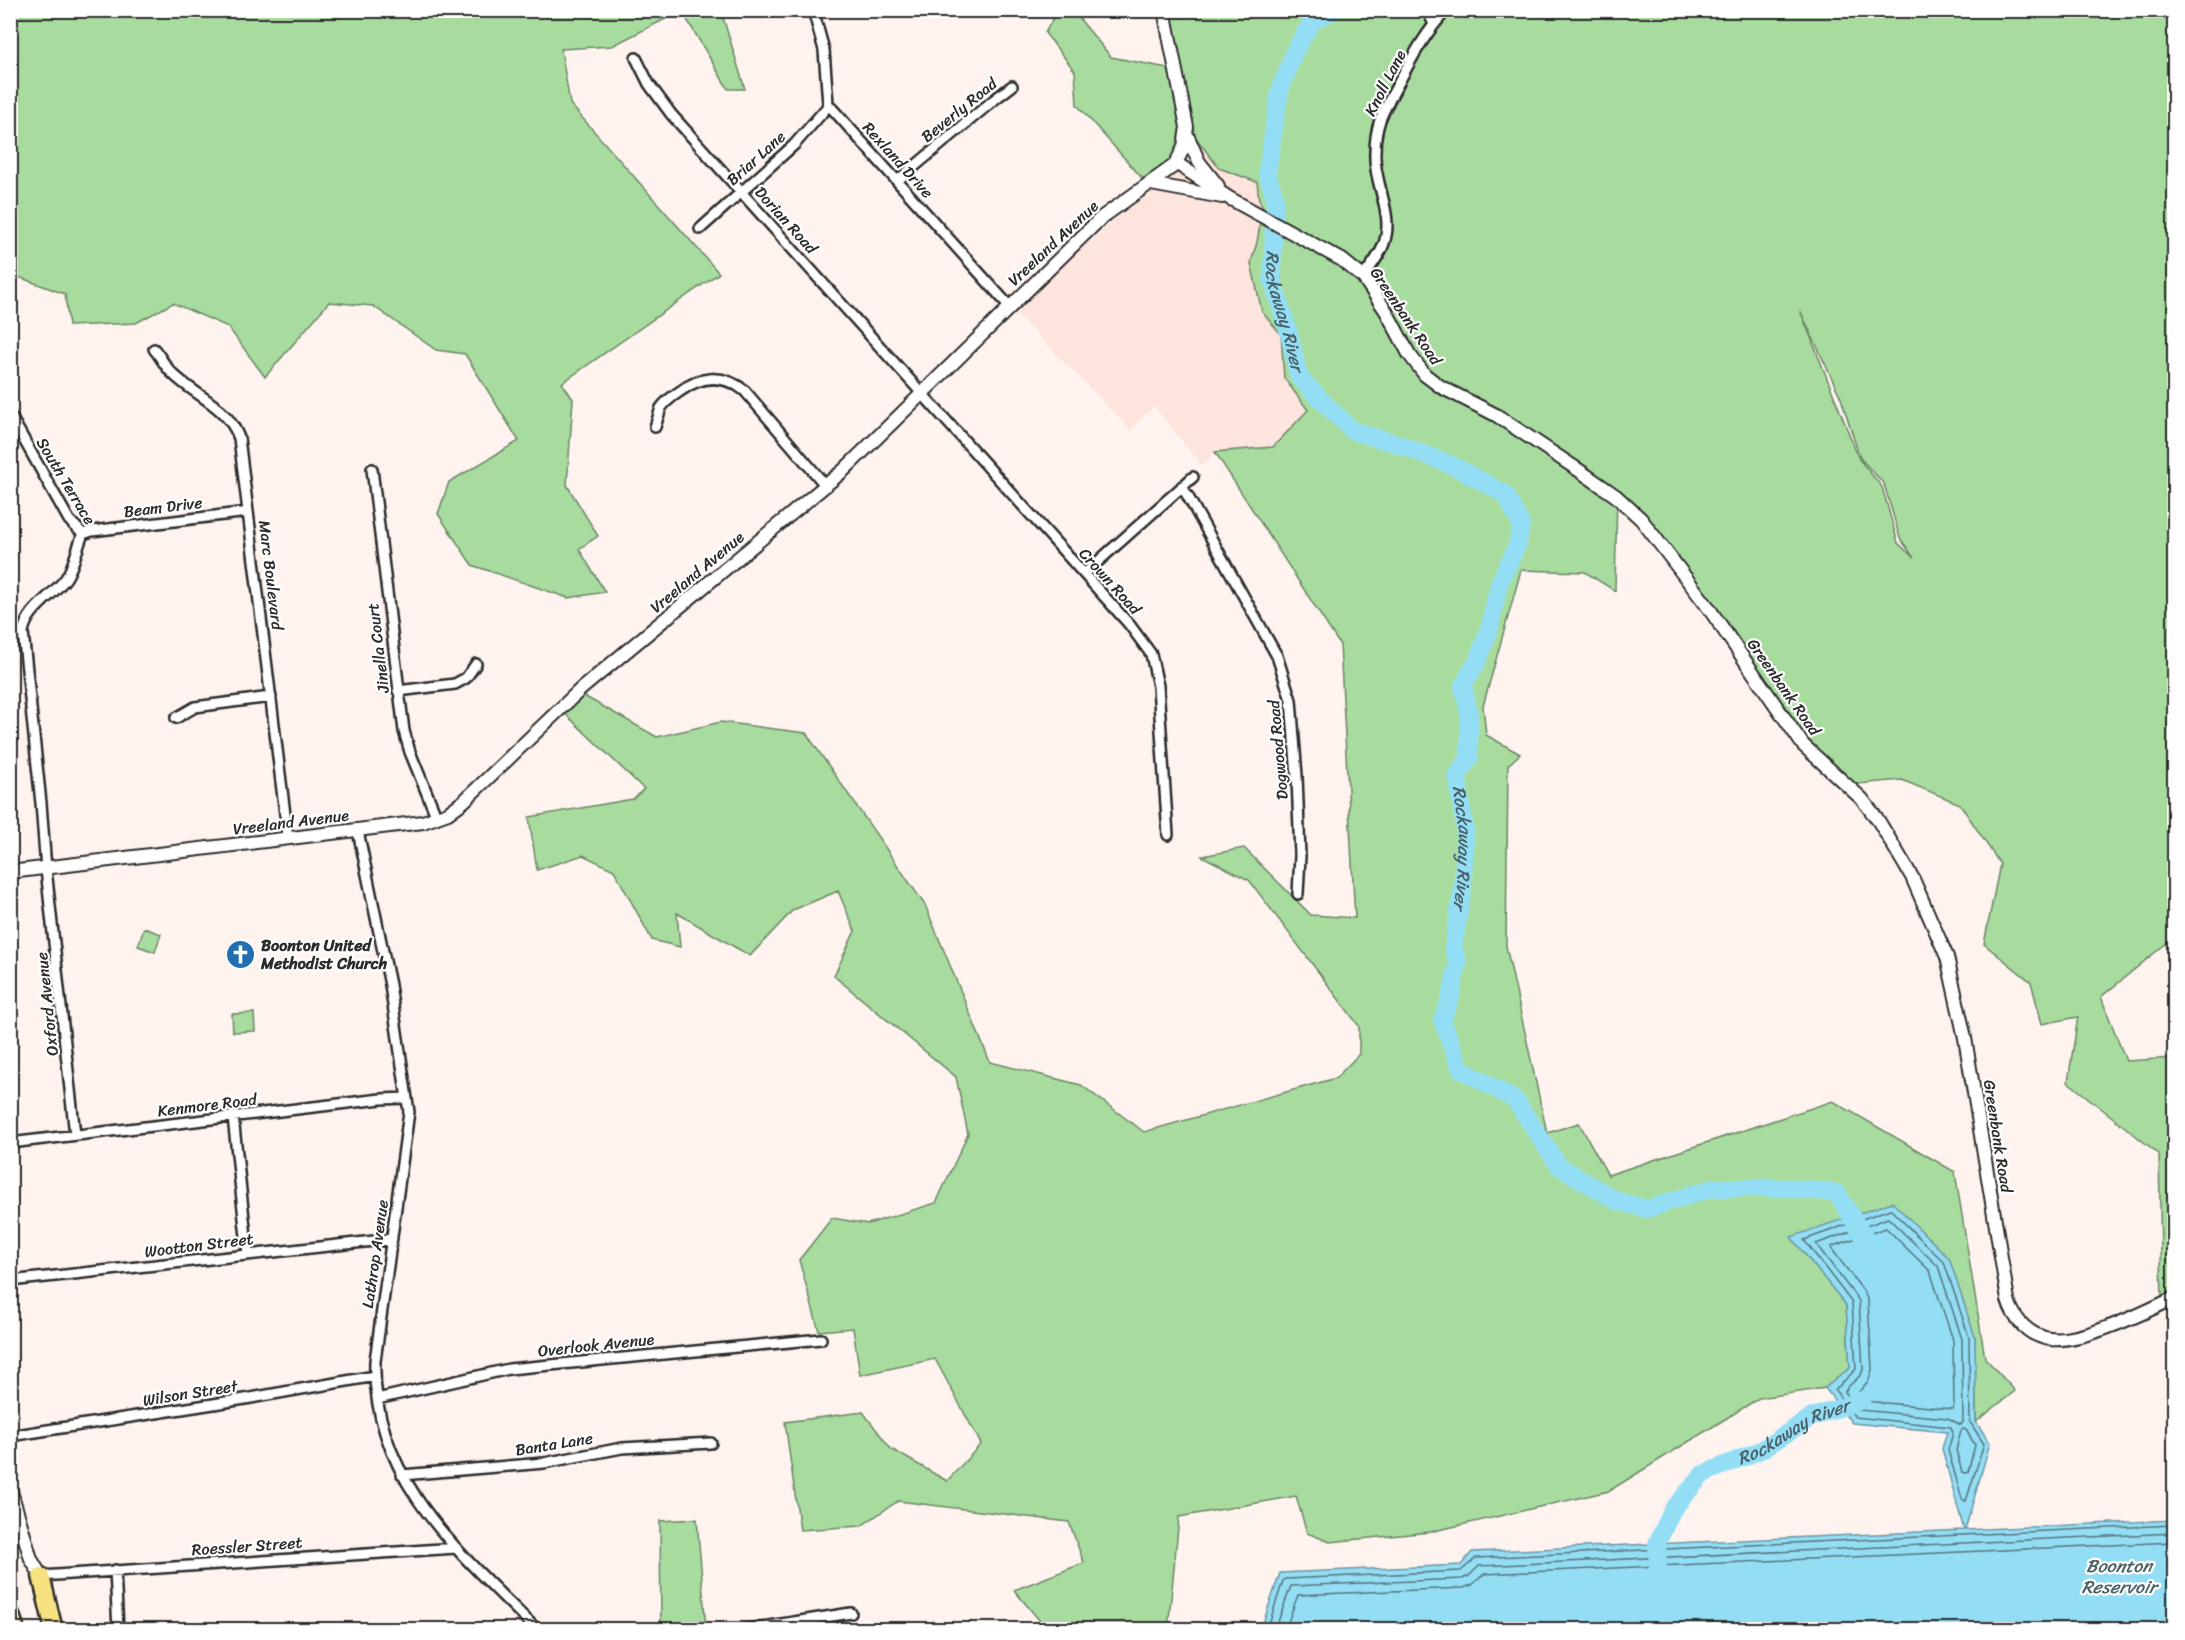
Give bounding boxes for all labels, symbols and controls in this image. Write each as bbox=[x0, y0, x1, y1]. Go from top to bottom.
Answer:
street label: Knoll Lane bbox=[1356, 44, 1414, 121]
street label: Beverly Road bbox=[914, 69, 1005, 150]
street label: Rexland Drive bbox=[855, 115, 941, 205]
street label: Briar Lane bbox=[719, 123, 793, 193]
street label: Dorian Road bbox=[747, 179, 826, 262]
street label: Vreeland Avenue bbox=[1000, 192, 1106, 293]
water label: Rockaway River bbox=[1256, 250, 1314, 378]
street label: Greenbank Road bbox=[1362, 261, 1451, 373]
street label: South Terrace bbox=[28, 431, 104, 531]
street label: Beam Drive bbox=[122, 488, 204, 526]
street label: Marc Boulevard bbox=[250, 519, 292, 633]
street label: Vreeland Avenue bbox=[643, 523, 751, 621]
street label: Crown Road bbox=[1071, 540, 1150, 623]
street label: Jinella Court bbox=[358, 601, 398, 696]
street label: Greenbank Road bbox=[1739, 632, 1829, 743]
street label: Dogwood Road bbox=[1259, 697, 1297, 801]
water label: Rockaway River bbox=[1443, 784, 1482, 916]
street label: Vreeland Avenue bbox=[231, 800, 351, 843]
place label: Boonton United Methodist Church bbox=[260, 931, 388, 978]
church icon: Boonton United Methodist Church bbox=[224, 938, 256, 970]
street label: Oxford Avenue bbox=[27, 951, 67, 1057]
street label: Greenbank Road bbox=[1975, 1078, 2021, 1196]
street label: Kenmore Road bbox=[156, 1084, 260, 1125]
street label: Lathrop Avenue bbox=[353, 1198, 397, 1310]
street label: Wootton Street bbox=[143, 1224, 255, 1266]
street label: Overlook Avenue bbox=[536, 1324, 656, 1366]
street label: Wilson Street bbox=[141, 1371, 240, 1415]
water label: Rockaway River bbox=[1732, 1388, 1857, 1474]
street label: Banta Lane bbox=[513, 1424, 595, 1464]
street label: Roessler Street bbox=[191, 1528, 303, 1564]
water label: Boonton Reservoir bbox=[2082, 1550, 2160, 1603]

